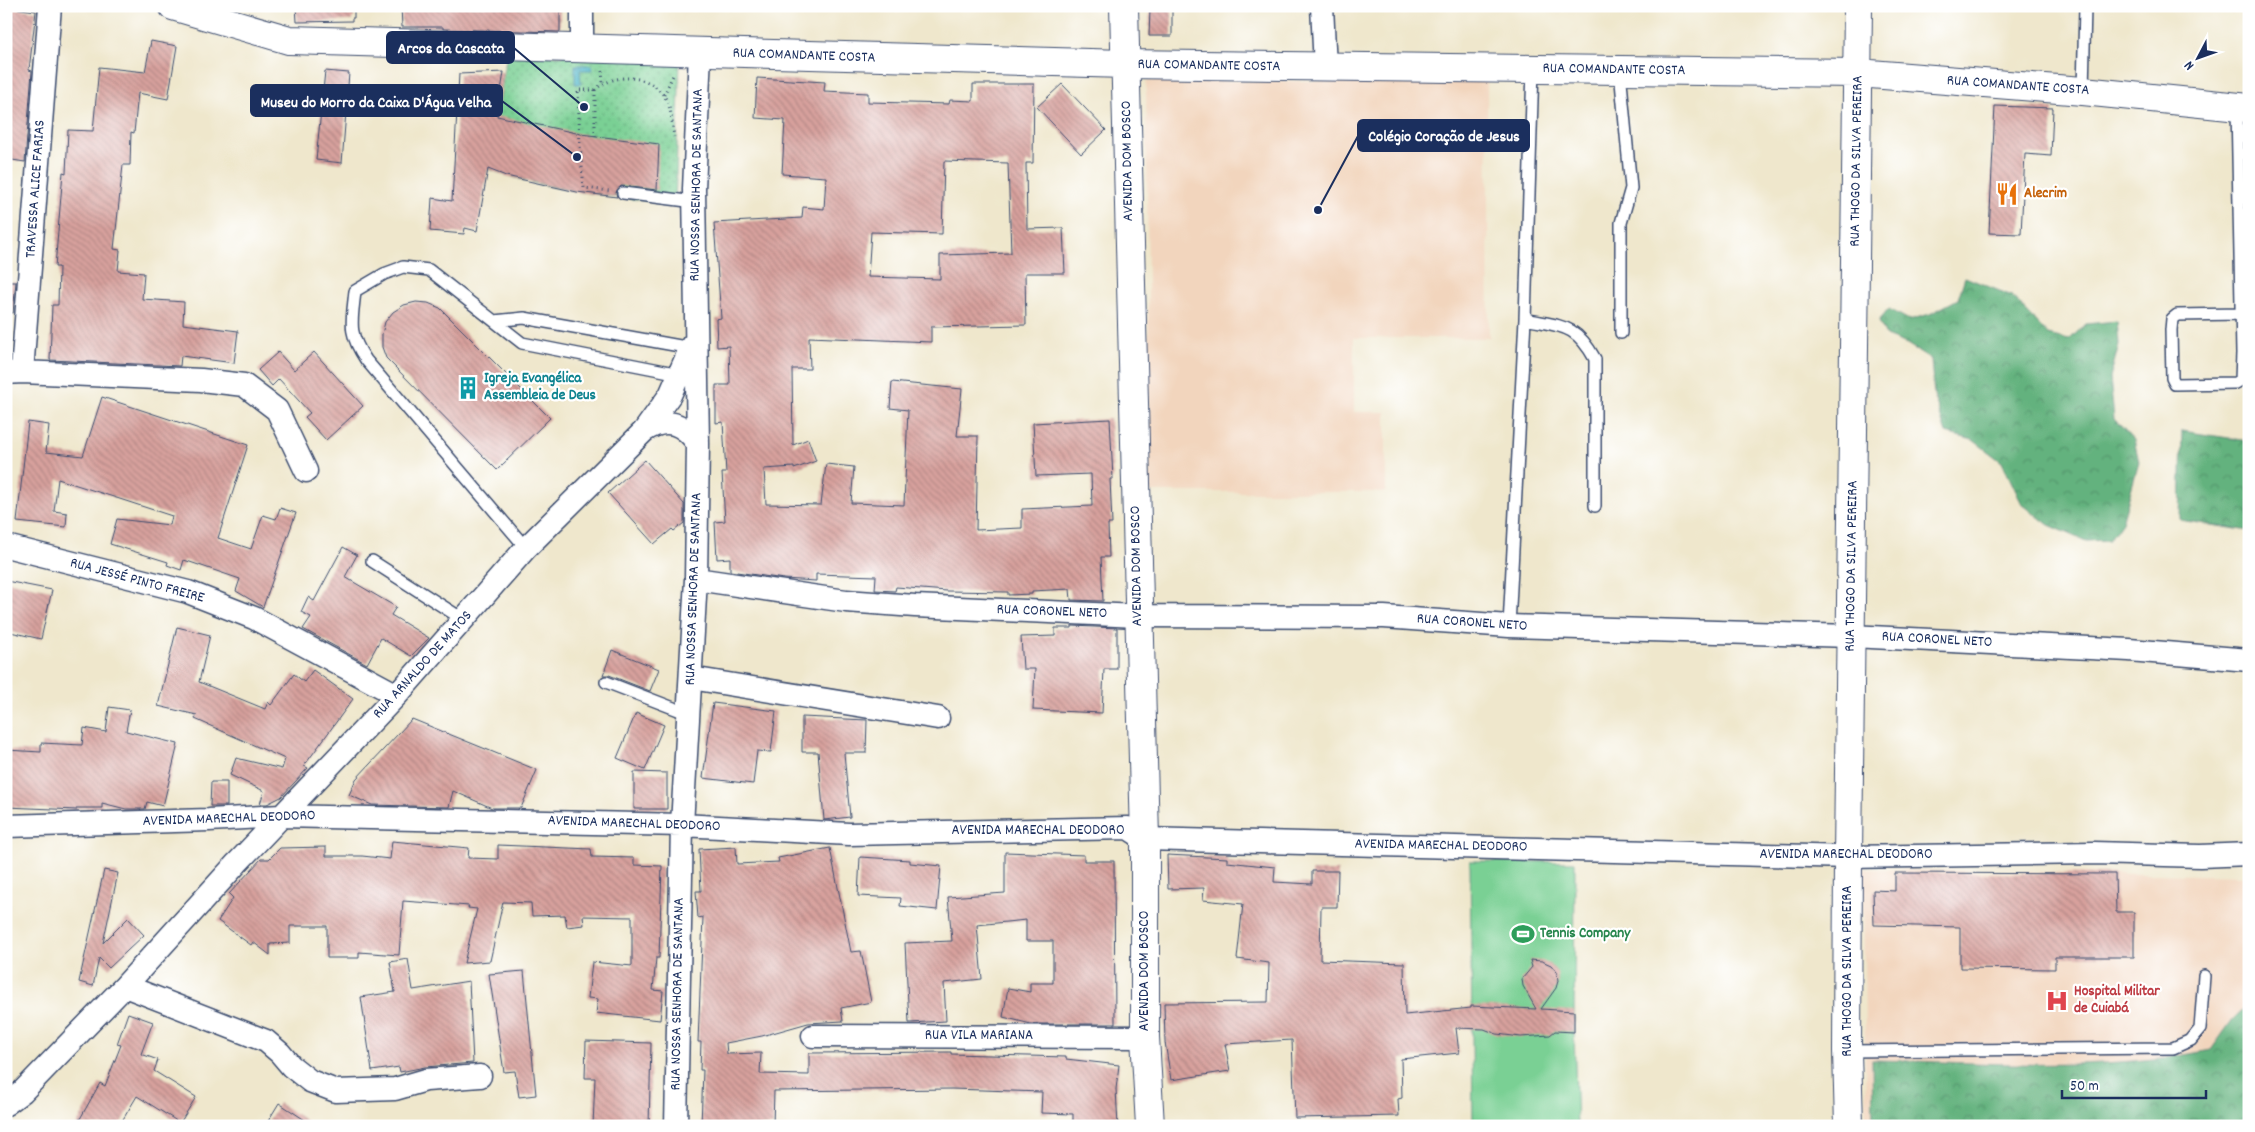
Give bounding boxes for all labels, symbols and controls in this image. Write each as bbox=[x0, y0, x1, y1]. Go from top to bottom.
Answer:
callout: Arcos da Cascata bbox=[387, 32, 514, 63]
north arrow bbox=[2172, 32, 2222, 82]
text: Arcos da Cascata bbox=[398, 38, 506, 61]
street label: RUA COMANDANTE COSTA bbox=[732, 43, 876, 69]
street label: RUA COMANDANTE COSTA bbox=[1137, 54, 1281, 78]
text: N bbox=[2180, 56, 2200, 74]
street label: RUA COMANDANTE COSTA bbox=[1542, 58, 1686, 82]
street label: RUA COMANDANTE COSTA bbox=[1946, 70, 2090, 102]
street label: RUA THOGO DA SILVA PEREIRA bbox=[1845, 75, 1869, 247]
callout: Museu do Morro da Caixa D'Água Velha bbox=[251, 85, 502, 116]
street label: RUA NOSSA SENHORA DE SANTANA bbox=[684, 88, 710, 282]
text: Museu do Morro da Caixa D'Água Velha bbox=[261, 92, 493, 115]
street label: AVENIDA DOM BOSCO bbox=[1116, 101, 1140, 221]
street label: TRAVESSA ALICE FARIAS bbox=[20, 119, 52, 259]
callout: Colégio Coração de Jesus bbox=[1358, 120, 1529, 151]
text: Colégio Coração de Jesus bbox=[1368, 126, 1520, 149]
restaurant icon: Alecrim bbox=[1994, 181, 2020, 207]
place label: Alecrim bbox=[2024, 183, 2067, 205]
place label: Igreja Evangélica Assembleia de Deus bbox=[484, 368, 596, 407]
building icon: Igreja Evangélica Assembleia de Deus bbox=[455, 375, 481, 401]
street label: RUA THOGO DA SILVA PEREIRA bbox=[1840, 480, 1864, 652]
street label: RUA NOSSA SENHORA DE SANTANA bbox=[680, 492, 708, 686]
street label: AVENIDA DOM BOSCO bbox=[1125, 506, 1149, 626]
street label: RUA JESSÉ PINTO FREIRE bbox=[67, 552, 207, 610]
street label: RUA CORONEL NETO bbox=[996, 599, 1108, 625]
street label: RUA ARNALDO DE MATOS bbox=[368, 606, 478, 724]
street label: RUA CORONEL NETO bbox=[1416, 608, 1528, 638]
street label: RUA CORONEL NETO bbox=[1881, 626, 1993, 654]
street label: AVENIDA MARECHAL DEODORO bbox=[142, 805, 316, 833]
street label: AVENIDA MARECHAL DEODORO bbox=[547, 810, 721, 838]
street label: AVENIDA MARECHAL DEODORO bbox=[951, 820, 1125, 842]
street label: AVENIDA MARECHAL DEODORO bbox=[1354, 833, 1528, 859]
street label: AVENIDA MARECHAL DEODORO bbox=[1759, 844, 1933, 866]
street label: RUA THOGO DA SILVA PEREIRA bbox=[1837, 885, 1859, 1057]
street label: RUA NOSSA SENHORA DE SANTANA bbox=[665, 897, 691, 1091]
street label: AVENIDA DOM BOSCO bbox=[1134, 911, 1156, 1031]
sports icon: Tennis Company bbox=[1510, 921, 1536, 947]
place label: Tennis Company bbox=[1540, 923, 1631, 945]
place label: Hospital Militar de Cuiabá bbox=[2074, 981, 2160, 1020]
hospital icon: Hospital Militar de Cuiabá bbox=[2044, 988, 2070, 1014]
street label: RUA VILA MARIANA bbox=[925, 1025, 1033, 1047]
scale bar bbox=[2062, 1067, 2206, 1099]
text: 50 m bbox=[2070, 1076, 2099, 1098]

